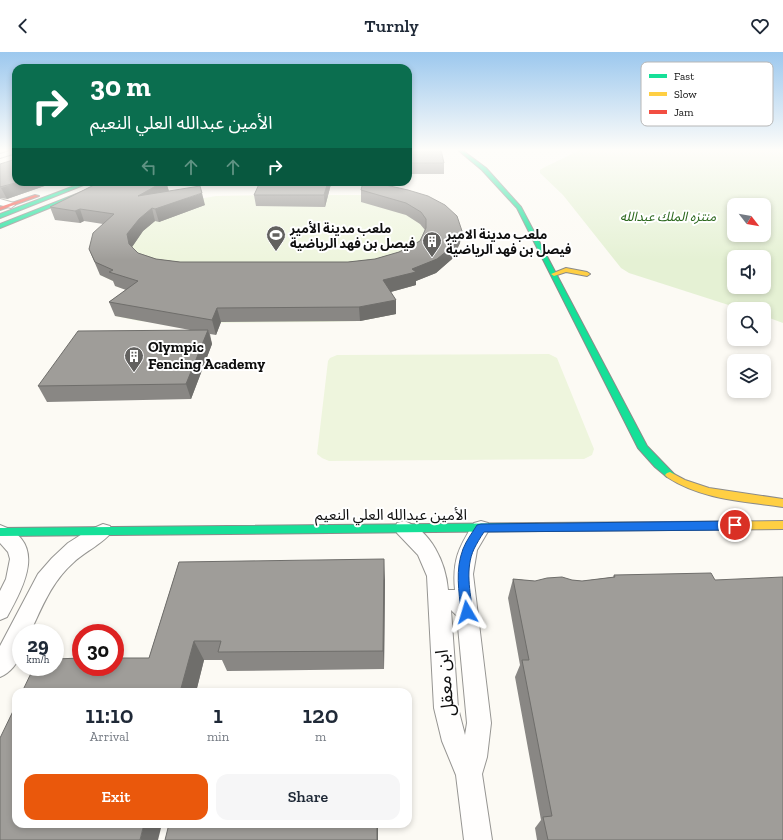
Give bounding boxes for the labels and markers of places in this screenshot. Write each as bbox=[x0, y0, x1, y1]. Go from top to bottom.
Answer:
place label: ملعب مدينة الأمير فيصل بن فهد الرياضية bbox=[289, 221, 416, 251]
sports icon: ملعب مدينة الأمير فيصل بن فهد الرياضية bbox=[265, 224, 287, 252]
place label: ملعب مدينة الامير فيصل بن فهد الرياضية bbox=[445, 227, 572, 257]
building icon: ملعب مدينة الامير فيصل بن فهد الرياضية bbox=[421, 230, 443, 258]
place label: Olympic Fencing Academy bbox=[148, 338, 265, 373]
building icon: Olympic Fencing Academy bbox=[123, 345, 145, 373]
pin bbox=[718, 508, 752, 542]

